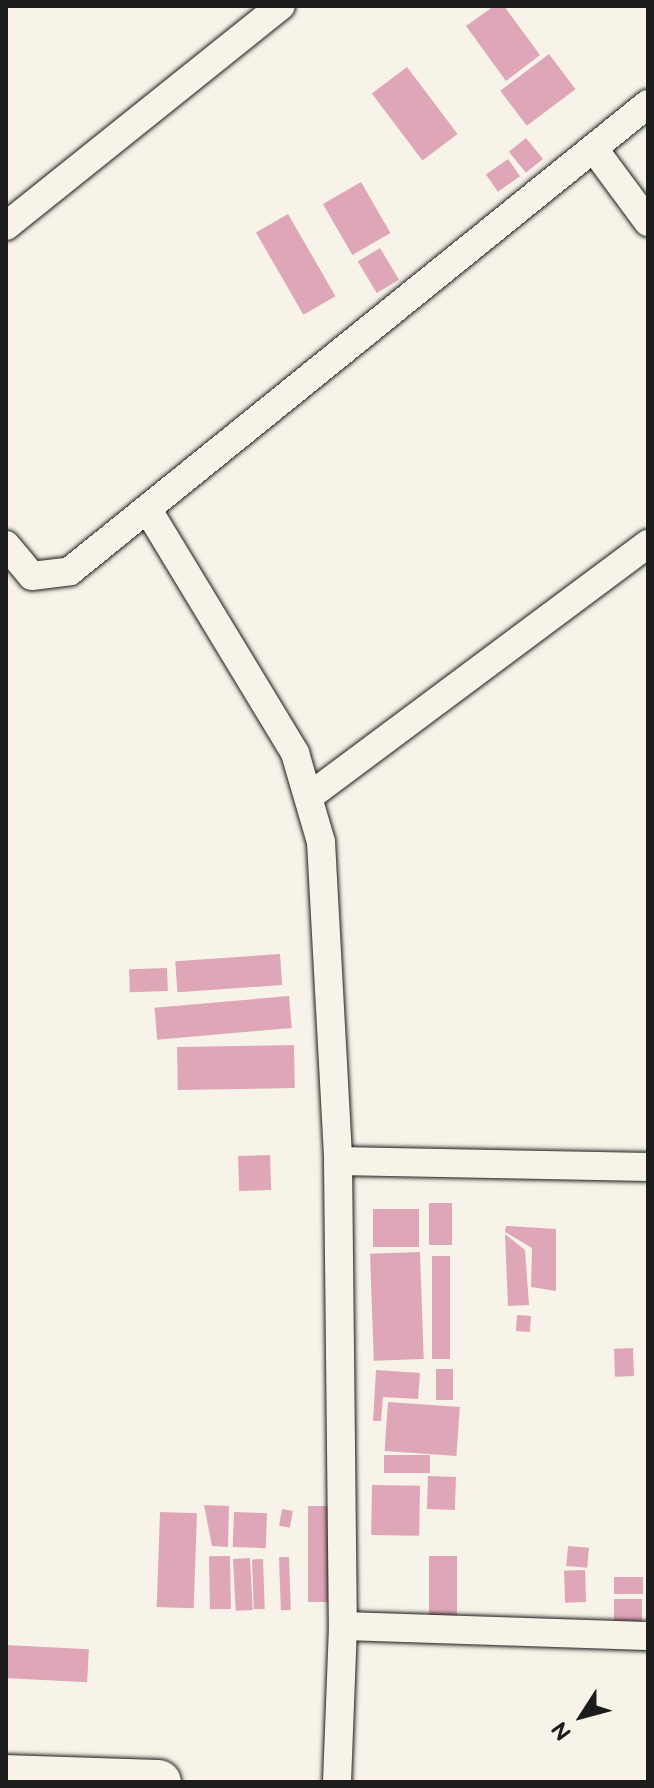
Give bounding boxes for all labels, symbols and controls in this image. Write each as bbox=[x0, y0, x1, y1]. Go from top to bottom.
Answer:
north arrow bbox=[542, 1676, 622, 1756]
text: N bbox=[546, 1716, 578, 1745]

